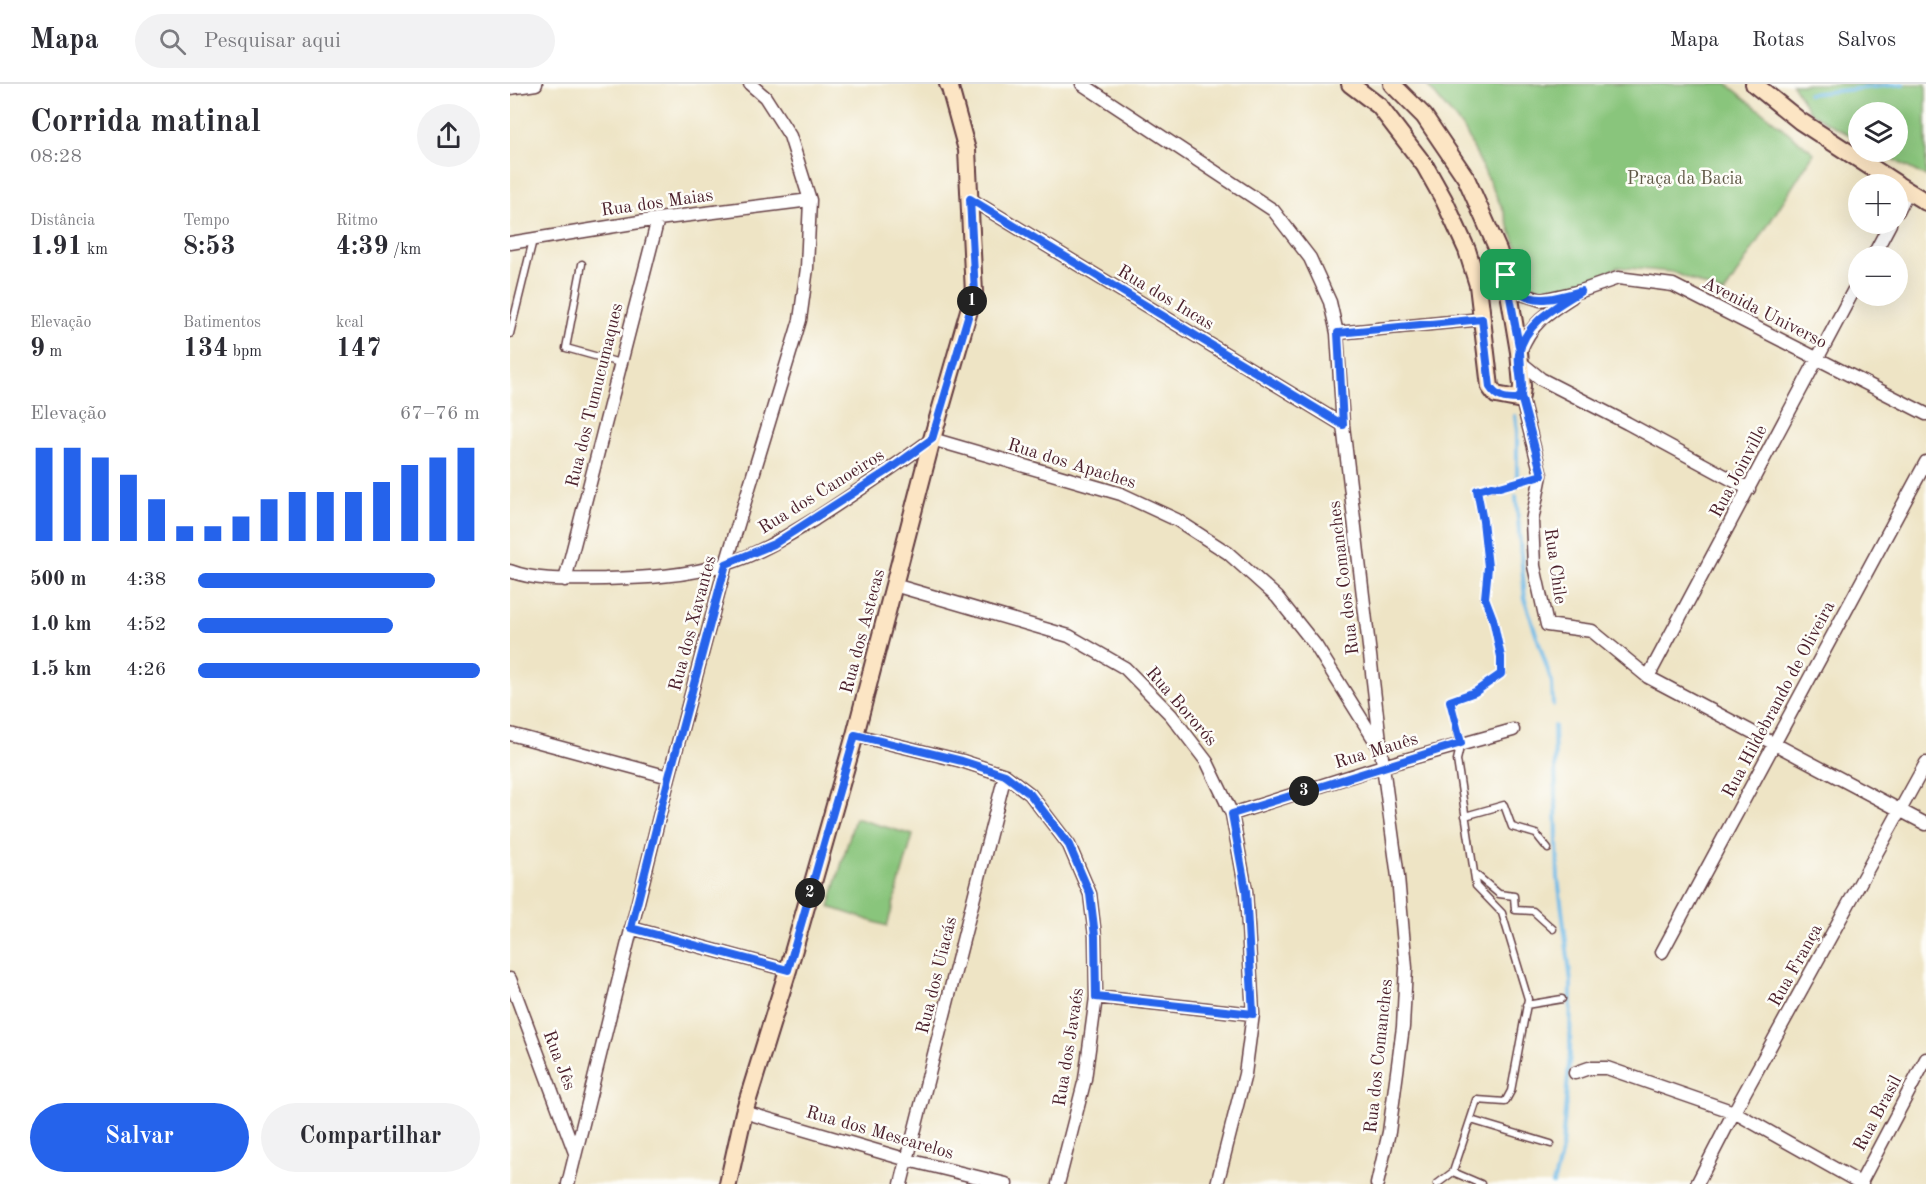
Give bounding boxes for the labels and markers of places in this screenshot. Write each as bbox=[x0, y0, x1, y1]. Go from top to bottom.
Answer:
pin bbox=[1480, 249, 1531, 300]
pin: 1 bbox=[957, 286, 987, 316]
pin: 3 bbox=[1289, 776, 1319, 806]
pin: 2 bbox=[795, 878, 825, 908]

